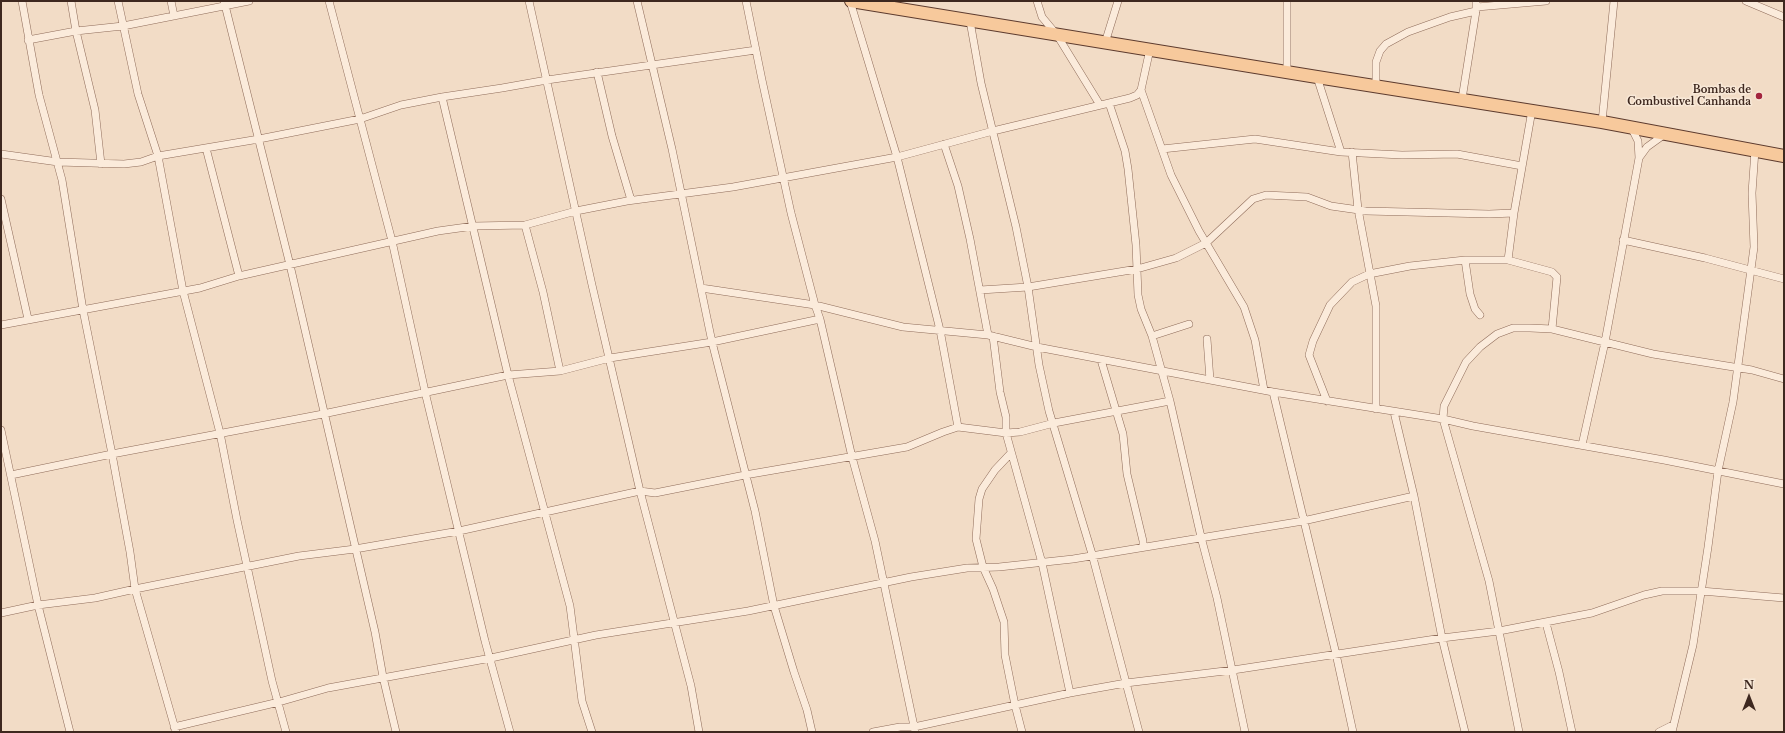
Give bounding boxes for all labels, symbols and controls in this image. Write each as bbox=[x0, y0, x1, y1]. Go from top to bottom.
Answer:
place label: Bombas de Combustivel Canhanda bbox=[1627, 84, 1751, 108]
marker: Bombas de Combustivel Canhanda bbox=[1754, 91, 1764, 101]
north arrow bbox=[1729, 677, 1769, 717]
text: N bbox=[1744, 678, 1754, 692]

